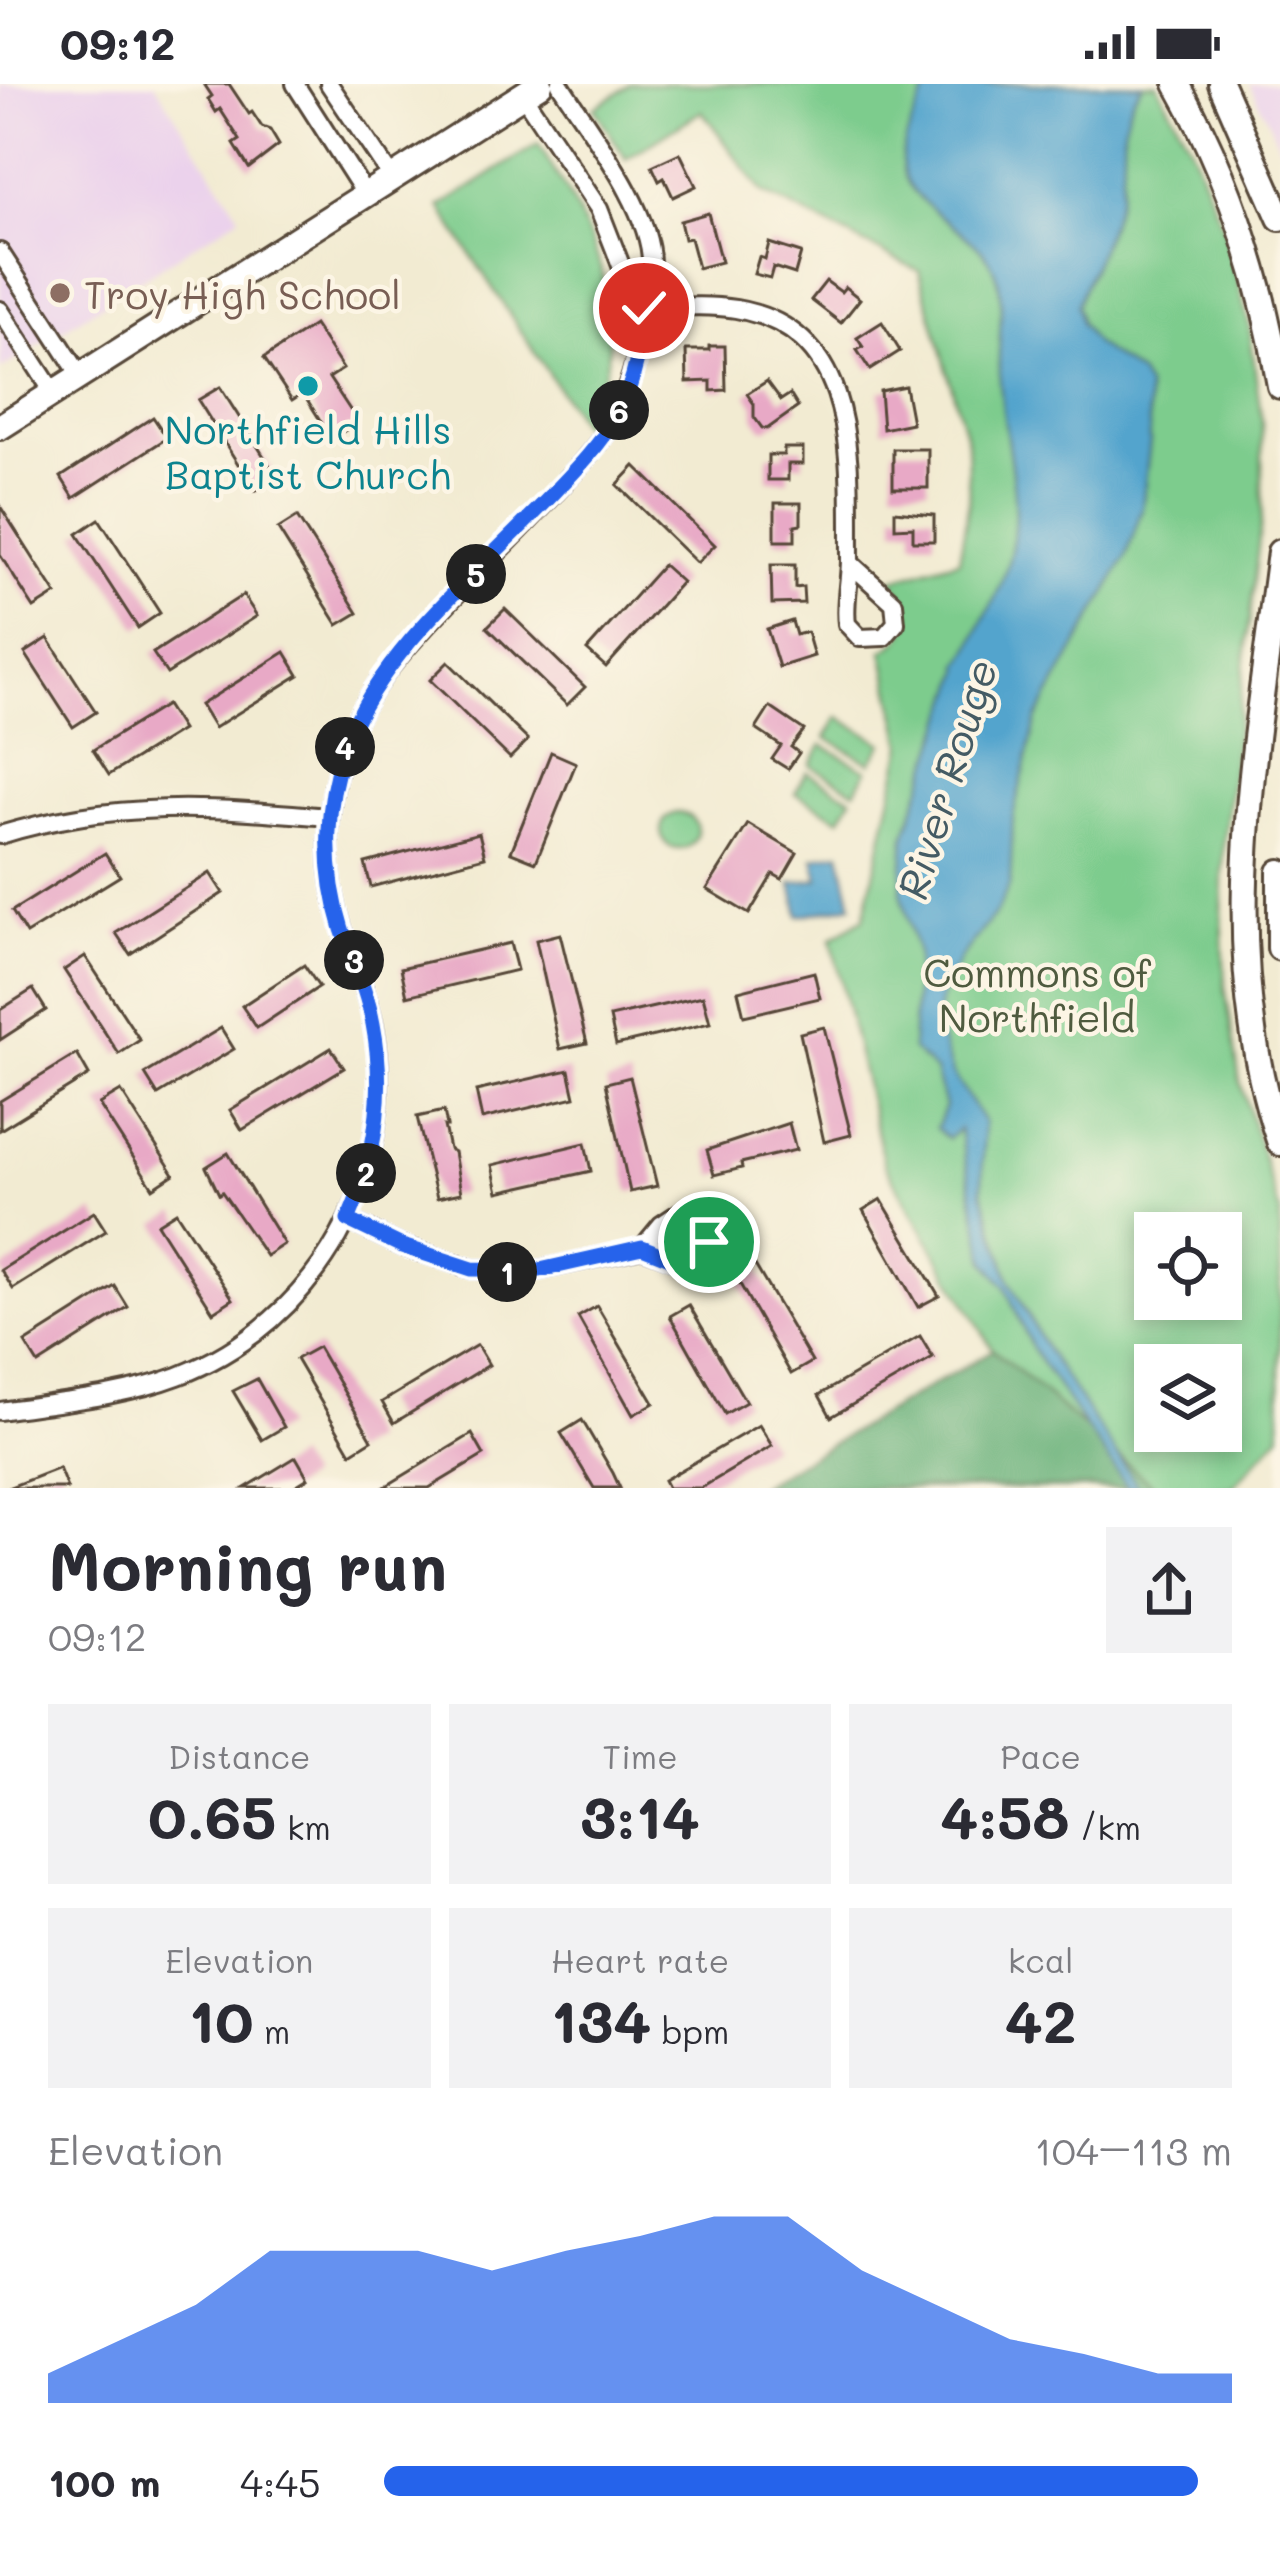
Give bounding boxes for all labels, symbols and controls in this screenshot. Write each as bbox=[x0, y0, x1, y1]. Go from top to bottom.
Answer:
text: 09:12 bbox=[60, 13, 175, 71]
pin bbox=[593, 257, 695, 359]
place label: Troy High School bbox=[84, 268, 401, 320]
icon: check bbox=[611, 275, 677, 341]
marker: Troy High School bbox=[47, 280, 73, 306]
marker: Northfield Hills Baptist Church bbox=[295, 373, 321, 399]
pin: 6 bbox=[589, 380, 649, 440]
text: 6 bbox=[609, 388, 629, 431]
place label: Northfield Hills Baptist Church bbox=[164, 403, 452, 499]
pin: 5 bbox=[446, 544, 506, 604]
text: 5 bbox=[466, 552, 486, 595]
water label: River Rouge bbox=[883, 653, 1009, 905]
pin: 4 bbox=[315, 717, 375, 777]
text: 4 bbox=[335, 725, 355, 768]
pin: 3 bbox=[324, 930, 384, 990]
text: 3 bbox=[344, 938, 364, 981]
park label: Commons of Northfield bbox=[923, 946, 1152, 1042]
pin: 2 bbox=[336, 1143, 396, 1203]
text: 2 bbox=[357, 1151, 375, 1194]
pin bbox=[658, 1191, 760, 1293]
icon: arrive bbox=[676, 1209, 742, 1275]
map controls bbox=[1134, 1212, 1242, 1452]
button: locate bbox=[1134, 1212, 1242, 1320]
pin: 1 bbox=[477, 1242, 537, 1302]
text: 1 bbox=[500, 1250, 514, 1293]
button: layers bbox=[1134, 1344, 1242, 1452]
text: Morning run bbox=[48, 1522, 447, 1608]
button: share bbox=[1106, 1527, 1232, 1653]
text: 09:12 bbox=[48, 1610, 146, 1661]
text: Distance bbox=[168, 1734, 310, 1777]
text: Time bbox=[602, 1734, 678, 1777]
text: Pace bbox=[1000, 1734, 1081, 1777]
text: 0.65 bbox=[148, 1777, 276, 1855]
text: 3:14 bbox=[580, 1777, 700, 1855]
text: 4:58 bbox=[940, 1777, 1069, 1855]
text: km bbox=[276, 1805, 331, 1848]
text: /km bbox=[1069, 1805, 1141, 1848]
text: Elevation bbox=[165, 1938, 313, 1981]
text: Heart rate bbox=[551, 1938, 729, 1981]
text: kcal bbox=[1008, 1938, 1074, 1981]
text: 10 bbox=[188, 1981, 253, 2059]
text: 134 bbox=[551, 1981, 651, 2059]
text: 42 bbox=[1005, 1981, 1076, 2059]
text: m bbox=[253, 2009, 290, 2052]
text: bpm bbox=[651, 2009, 729, 2052]
text: Elevation bbox=[48, 2124, 223, 2175]
text: 104–113 m bbox=[1034, 2124, 1232, 2175]
text: 100 m bbox=[48, 2456, 160, 2507]
text: 4:45 bbox=[240, 2456, 321, 2507]

